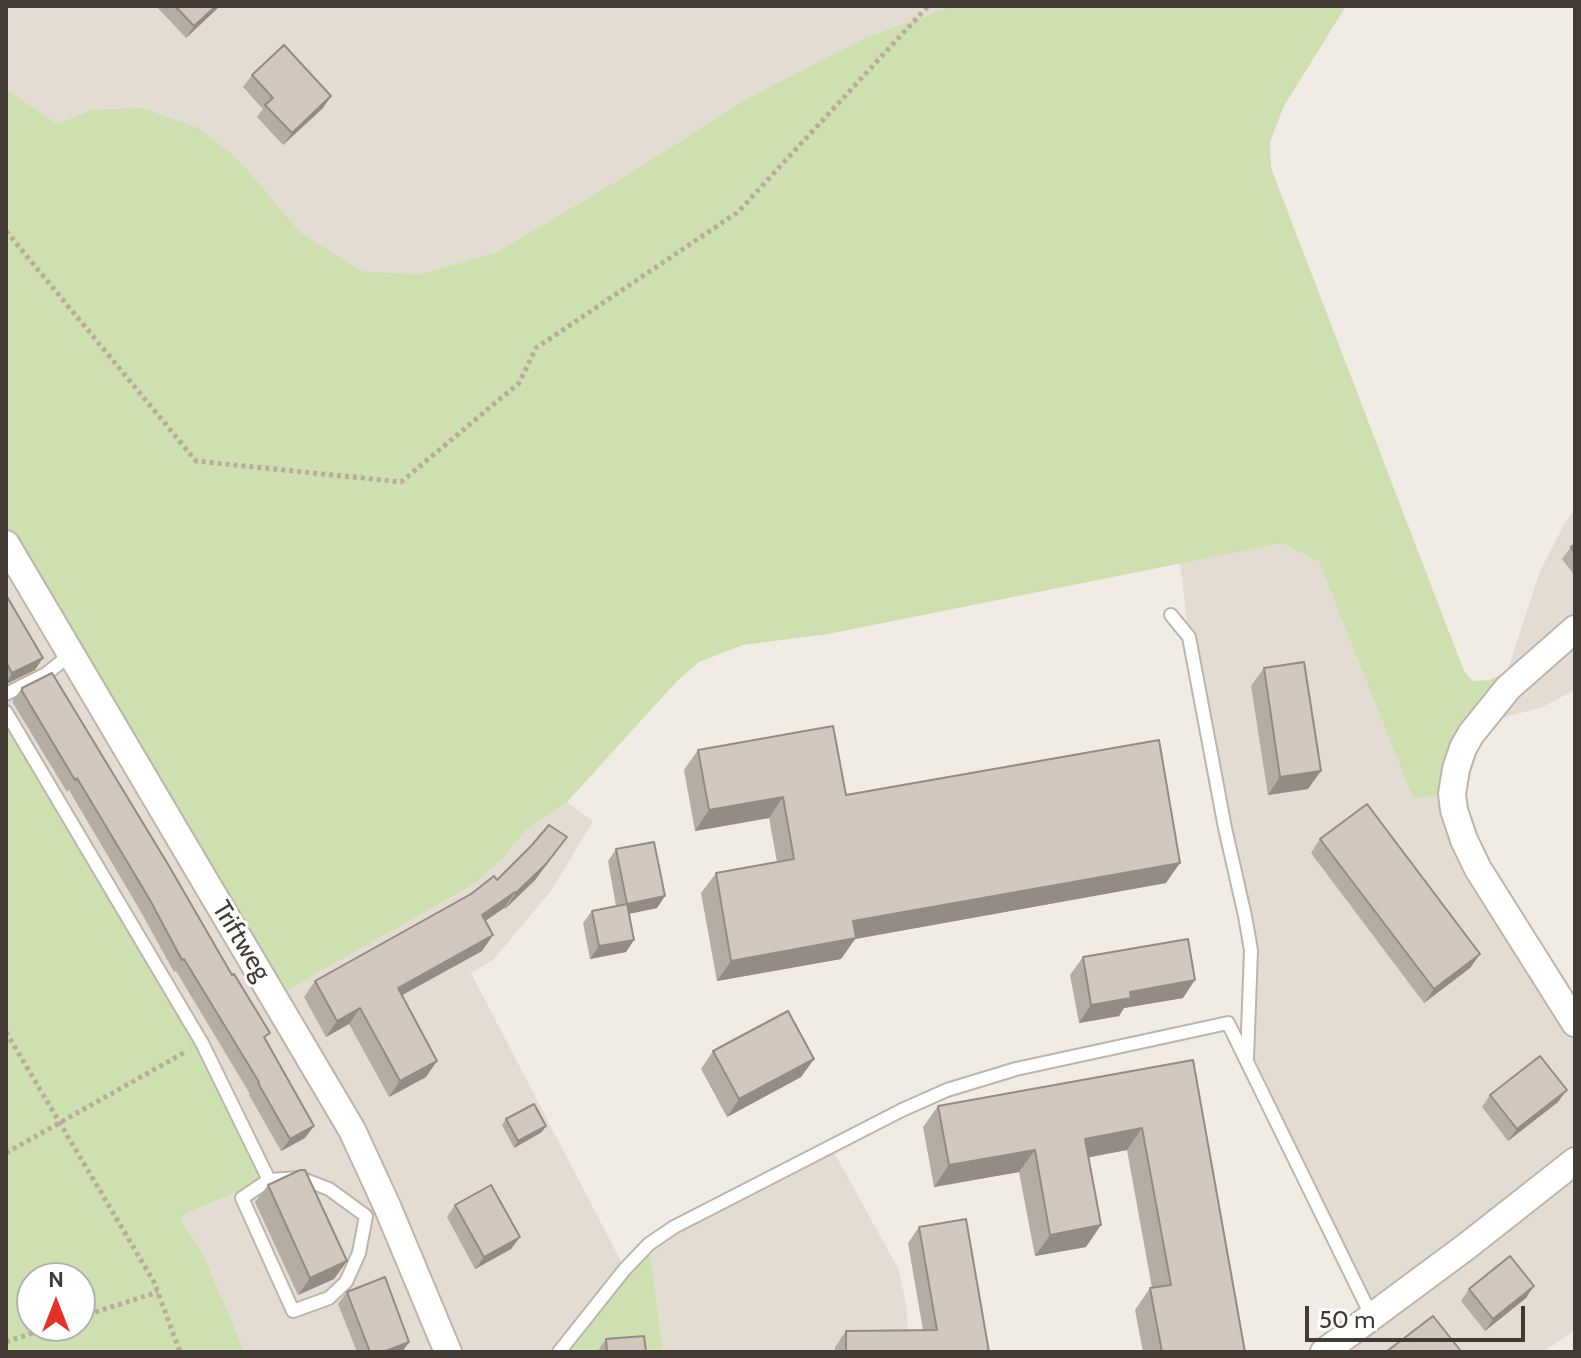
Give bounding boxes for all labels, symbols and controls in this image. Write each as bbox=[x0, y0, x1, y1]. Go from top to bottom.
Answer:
street label: Triftweg bbox=[205, 895, 277, 987]
north arrow bbox=[16, 1262, 96, 1342]
text: N bbox=[48, 1266, 64, 1293]
scale bar bbox=[1309, 1290, 1529, 1340]
text: 50 m bbox=[1319, 1305, 1375, 1334]

